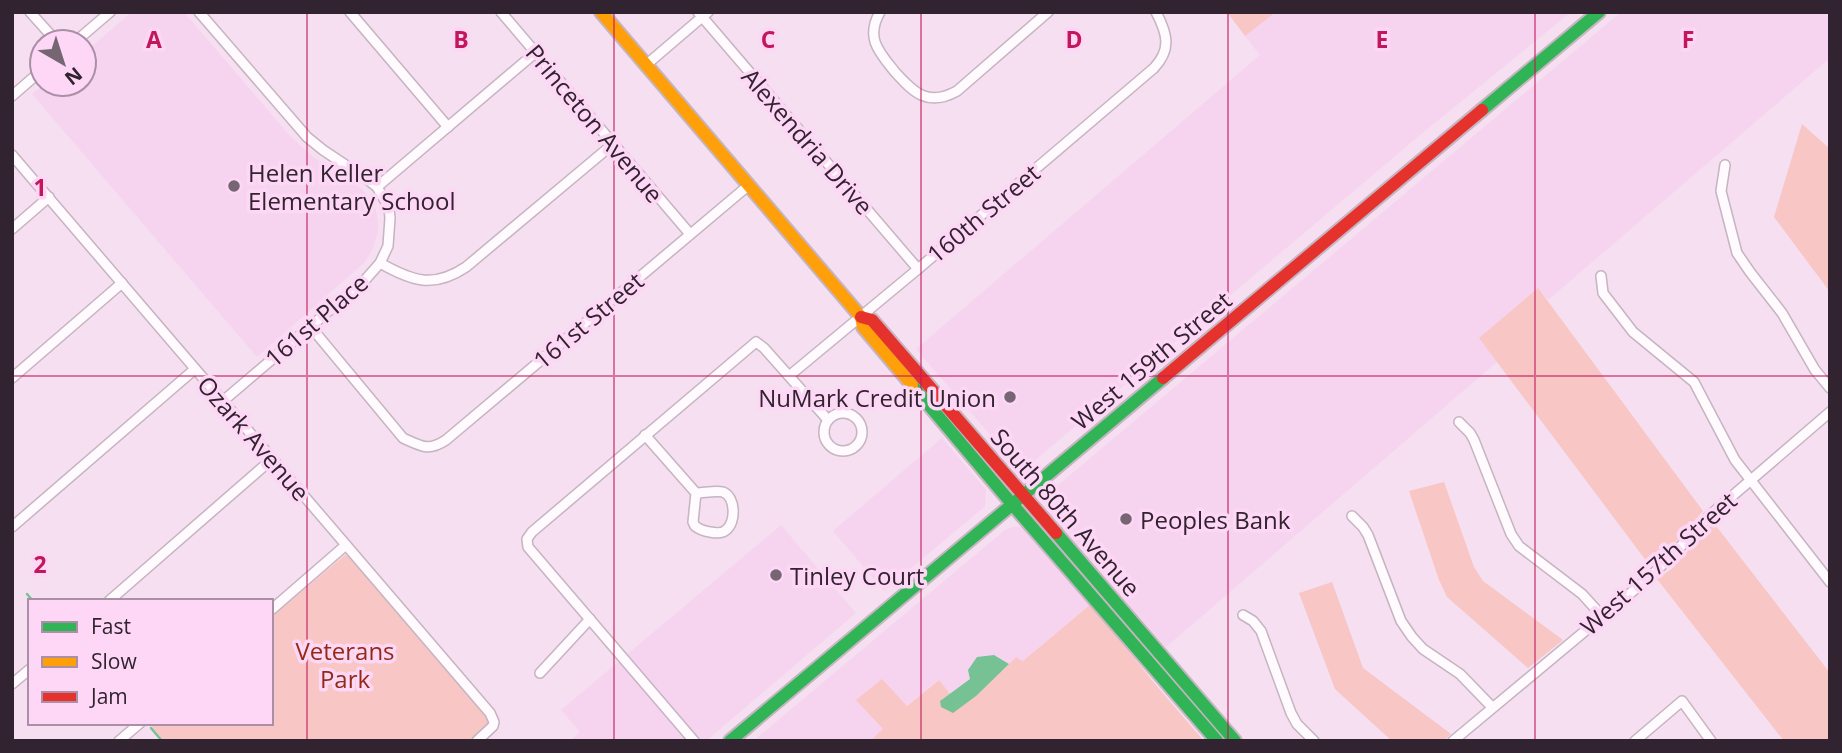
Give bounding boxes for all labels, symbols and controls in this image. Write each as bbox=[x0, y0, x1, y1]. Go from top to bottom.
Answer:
text: A bbox=[146, 23, 162, 55]
text: B bbox=[453, 23, 469, 55]
text: C bbox=[761, 23, 775, 55]
text: D bbox=[1065, 23, 1083, 55]
text: E bbox=[1376, 23, 1388, 55]
text: F bbox=[1682, 23, 1694, 55]
north arrow bbox=[28, 28, 98, 98]
street label: Princeton Avenue bbox=[519, 37, 671, 209]
text: N bbox=[60, 61, 88, 91]
street label: Alexendria Drive bbox=[735, 61, 881, 221]
place label: Helen Keller Elementary School bbox=[248, 156, 456, 217]
street label: 160th Street bbox=[920, 156, 1046, 270]
text: 1 bbox=[33, 171, 47, 203]
marker: Helen Keller Elementary School bbox=[226, 178, 242, 194]
street label: 161st Street bbox=[526, 264, 650, 376]
street label: 161st Place bbox=[258, 266, 374, 374]
street label: West 159th Street bbox=[1064, 283, 1238, 437]
street label: Ozark Avenue bbox=[191, 369, 317, 507]
place label: NuMark Credit Union bbox=[758, 381, 996, 414]
marker: NuMark Credit Union bbox=[1002, 389, 1018, 405]
street label: South 80th Avenue bbox=[984, 421, 1148, 603]
street label: West 157th Street bbox=[1573, 484, 1743, 642]
place label: Peoples Bank bbox=[1140, 503, 1291, 536]
marker: Peoples Bank bbox=[1118, 511, 1134, 527]
text: 2 bbox=[33, 548, 47, 580]
place label: Tinley Court bbox=[790, 559, 924, 592]
marker: Tinley Court bbox=[768, 567, 784, 583]
legend bbox=[28, 599, 273, 725]
text: Fast bbox=[91, 612, 131, 640]
park label: Veterans Park bbox=[295, 634, 395, 695]
text: Slow bbox=[91, 647, 137, 675]
text: Jam bbox=[89, 682, 128, 710]

